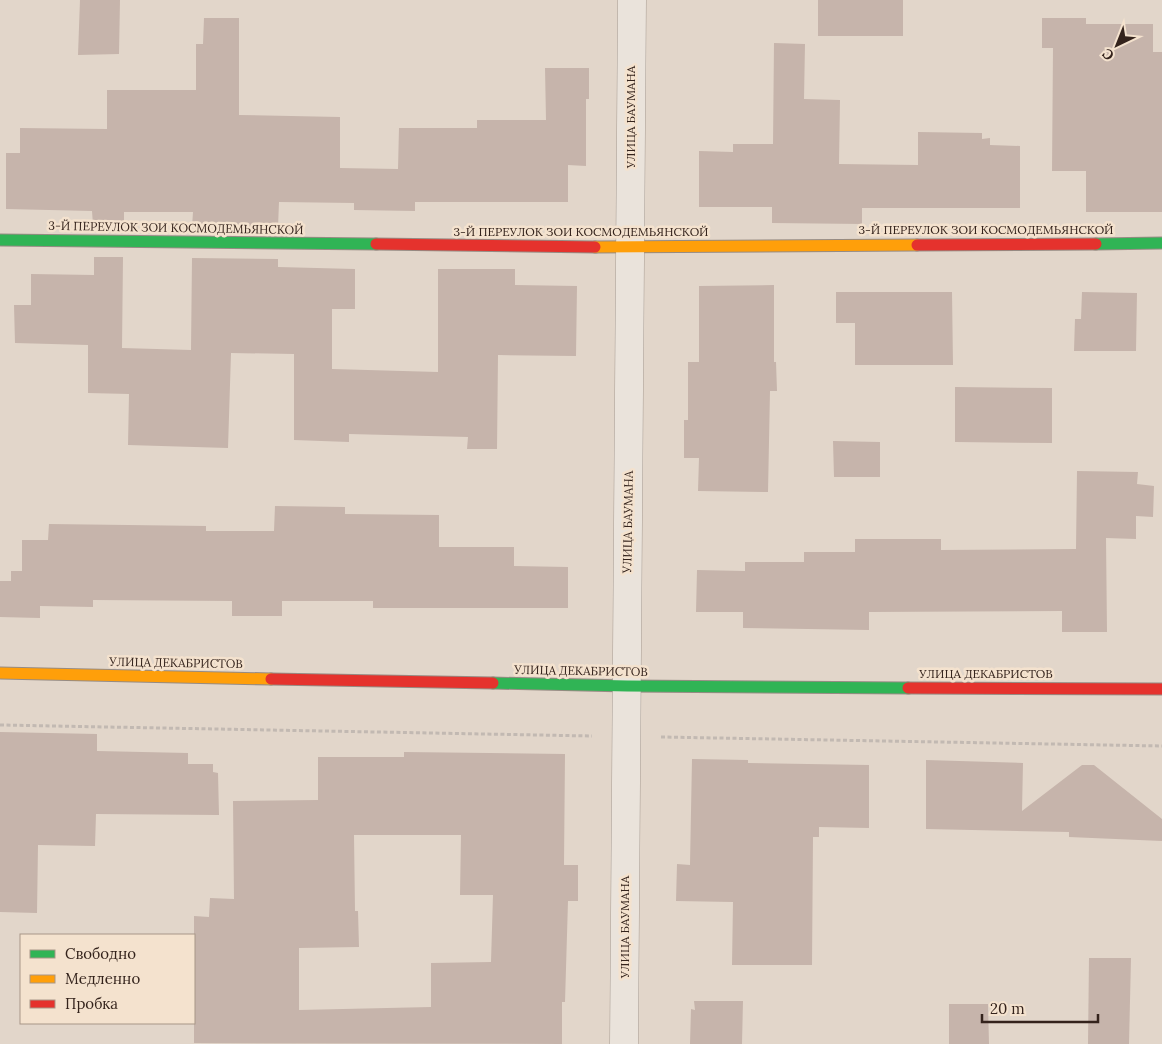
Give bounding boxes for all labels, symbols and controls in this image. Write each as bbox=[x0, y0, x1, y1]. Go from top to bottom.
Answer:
north arrow bbox=[1092, 20, 1142, 70]
text: С bbox=[1098, 44, 1118, 64]
street label: УЛИЦА БАУМАНА bbox=[623, 65, 638, 169]
street label: 3-Й ПЕРЕУЛОК ЗОИ КОСМОДЕМЬЯНСКОЙ bbox=[48, 218, 304, 237]
street label: 3-Й ПЕРЕУЛОК ЗОИ КОСМОДЕМЬЯНСКОЙ bbox=[858, 222, 1114, 237]
street label: 3-Й ПЕРЕУЛОК ЗОИ КОСМОДЕМЬЯНСКОЙ bbox=[453, 224, 709, 239]
street label: УЛИЦА БАУМАНА bbox=[619, 470, 636, 574]
street label: УЛИЦА ДЕКАБРИСТОВ bbox=[108, 654, 243, 671]
street label: УЛИЦА ДЕКАБРИСТОВ bbox=[513, 662, 648, 679]
street label: УЛИЦА ДЕКАБРИСТОВ bbox=[918, 666, 1053, 681]
street label: УЛИЦА БАУМАНА bbox=[617, 875, 632, 979]
legend bbox=[20, 934, 195, 1024]
text: Свободно bbox=[65, 944, 136, 963]
text: Медленно bbox=[65, 969, 140, 988]
scale bar bbox=[982, 992, 1098, 1024]
text: Пробка bbox=[65, 994, 118, 1013]
text: 20 m bbox=[990, 999, 1025, 1018]

